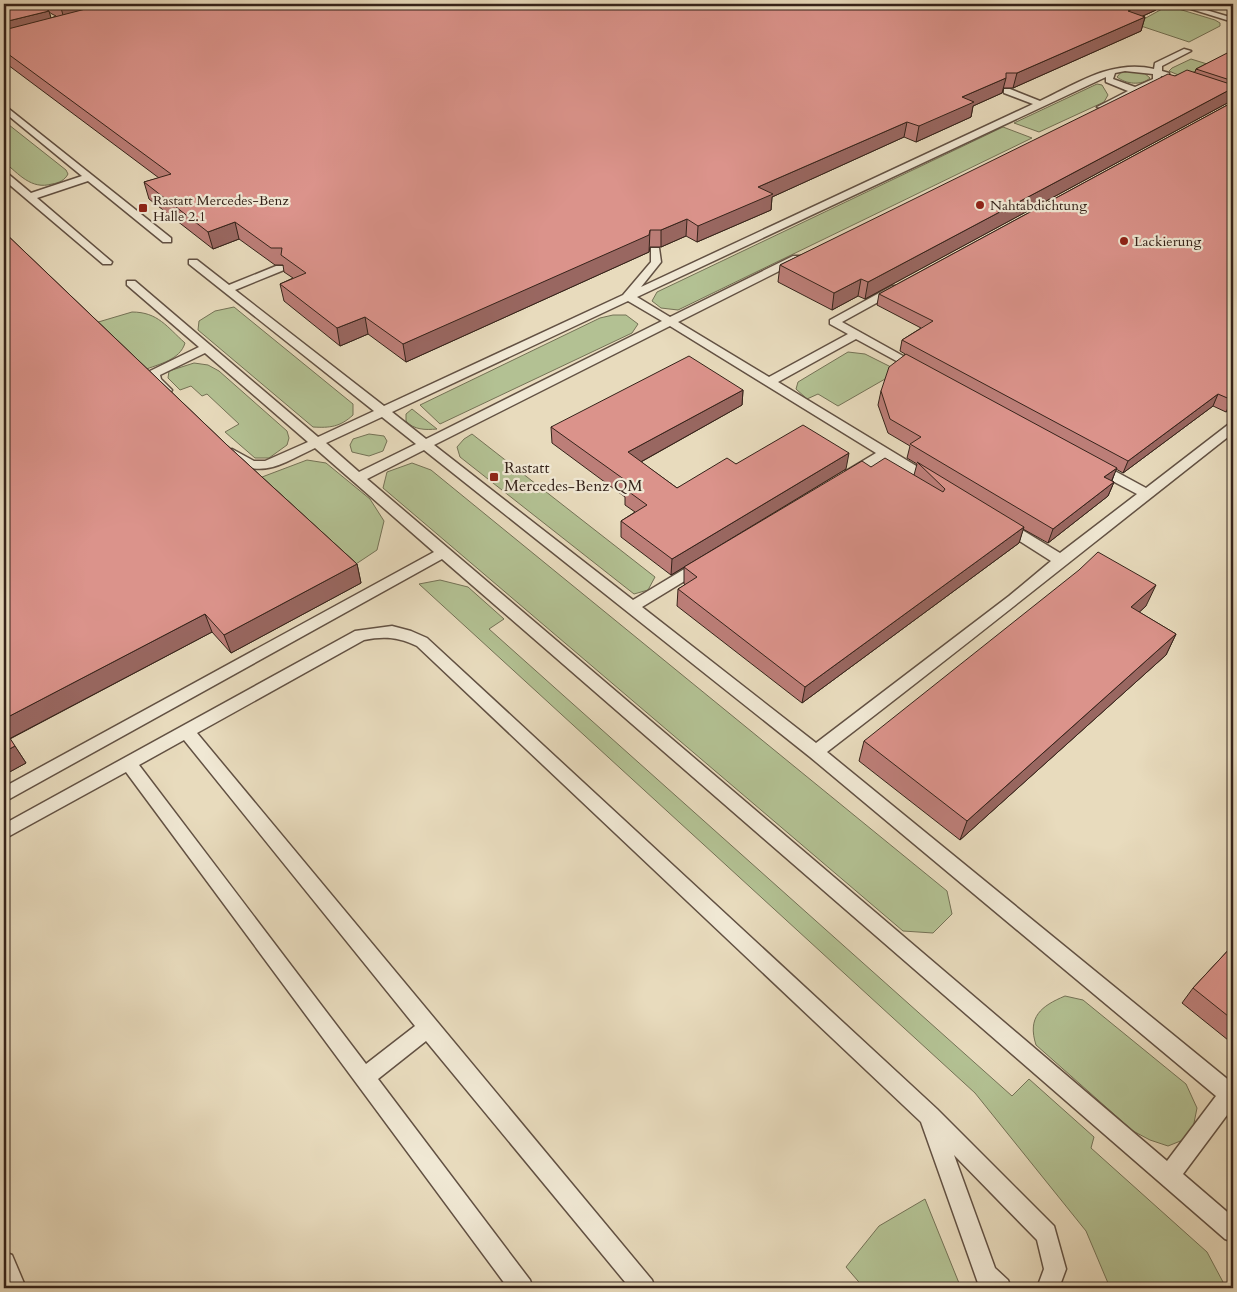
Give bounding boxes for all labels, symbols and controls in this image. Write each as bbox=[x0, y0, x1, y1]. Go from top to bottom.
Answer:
place label: Rastatt Mercedes-Benz Halle 2.1 bbox=[153, 191, 289, 226]
place label: Nahtabdichtung bbox=[990, 196, 1087, 215]
marker: Nahtabdichtung bbox=[974, 199, 986, 211]
marker: Rastatt Mercedes-Benz Halle 2.1 bbox=[137, 202, 149, 214]
place label: Lackierung bbox=[1134, 232, 1201, 251]
marker: Lackierung bbox=[1118, 235, 1130, 247]
place label: Rastatt Mercedes-Benz QM bbox=[504, 457, 643, 497]
marker: Rastatt Mercedes-Benz QM bbox=[488, 471, 500, 483]

